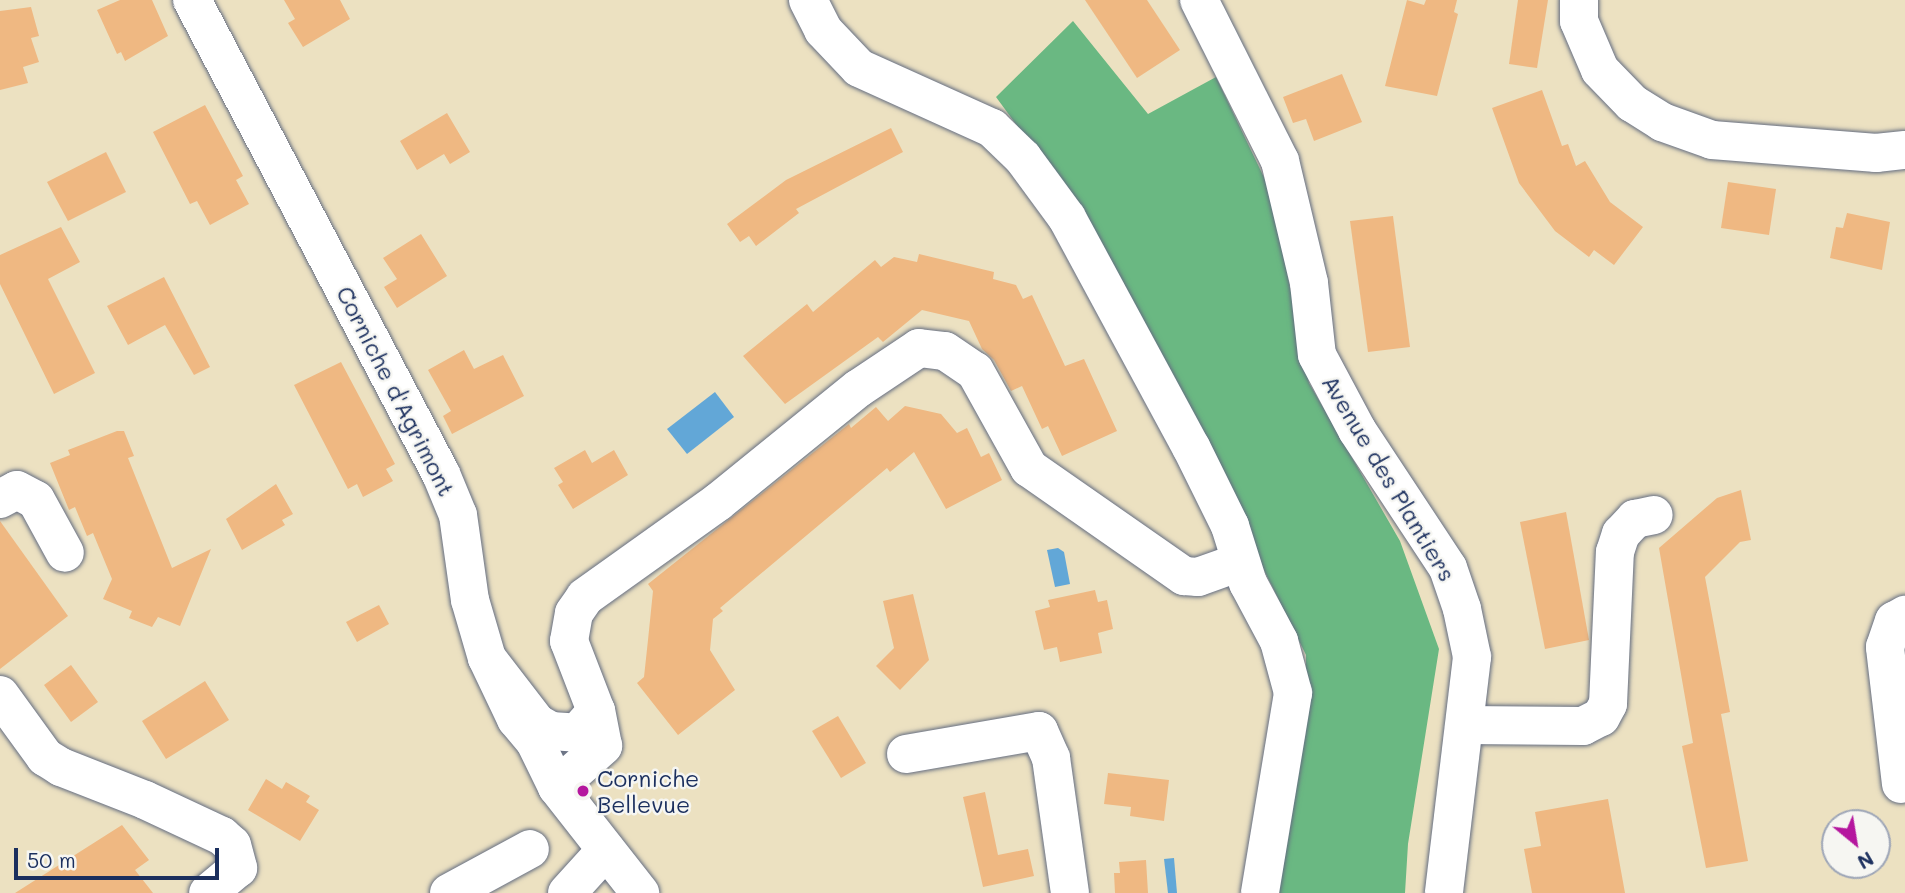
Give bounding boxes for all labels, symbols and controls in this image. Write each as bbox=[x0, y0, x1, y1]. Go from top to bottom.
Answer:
street label: Corniche d'Agrimont bbox=[331, 281, 461, 501]
street label: Avenue des Plantiers bbox=[1317, 370, 1461, 586]
place label: Corniche Bellevue bbox=[597, 764, 699, 818]
marker: Corniche Bellevue bbox=[575, 783, 591, 799]
north arrow bbox=[1821, 809, 1891, 879]
scale bar bbox=[18, 834, 222, 878]
text: 50 m bbox=[27, 846, 76, 873]
text: N bbox=[1853, 846, 1878, 875]

